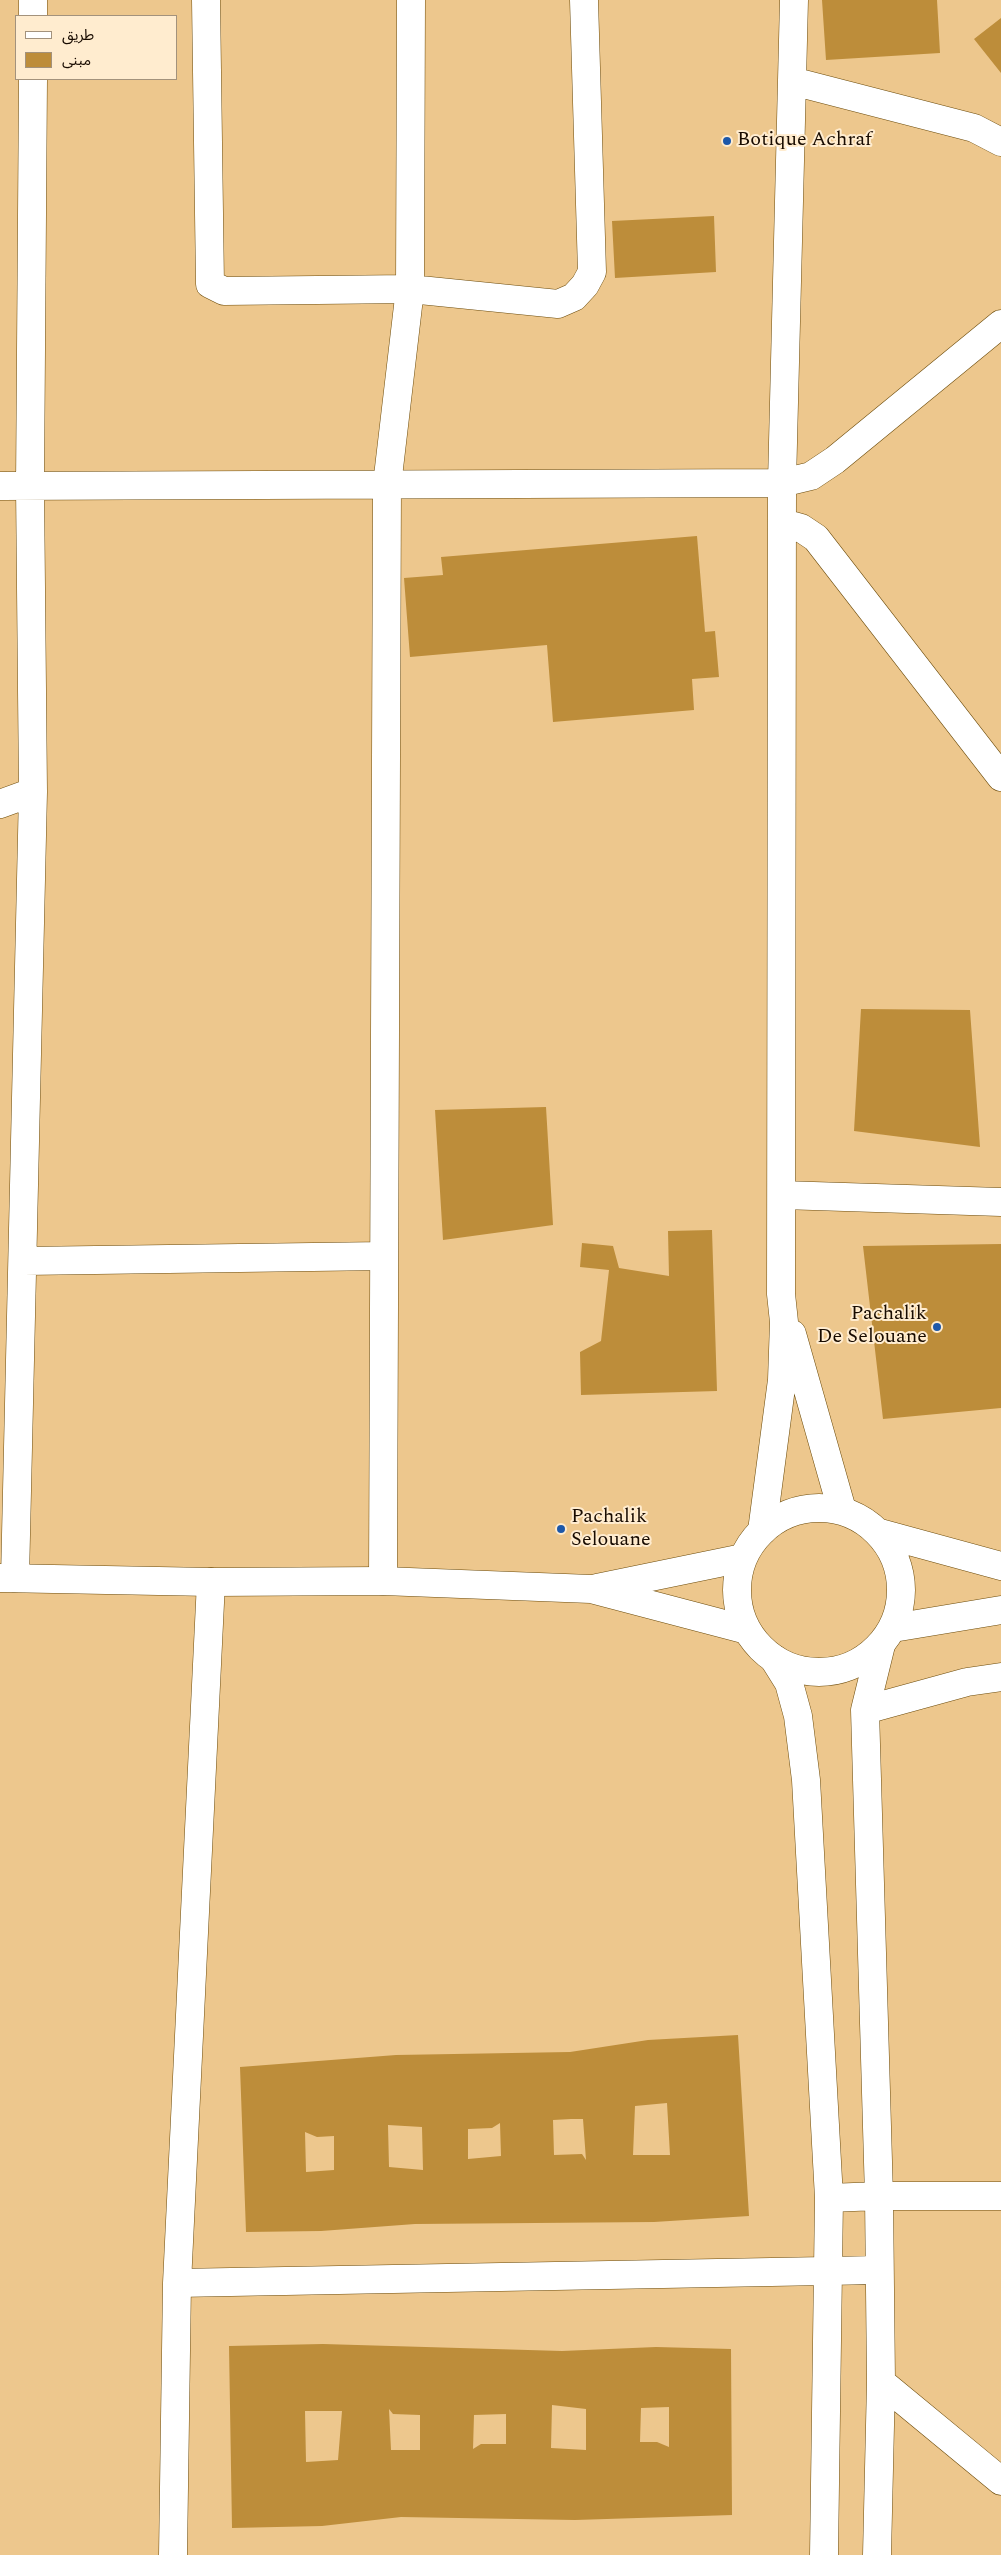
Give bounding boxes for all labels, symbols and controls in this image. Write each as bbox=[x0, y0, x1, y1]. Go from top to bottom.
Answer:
legend bbox=[15, 15, 178, 80]
text: طريق bbox=[62, 24, 94, 47]
text: مبنى bbox=[62, 49, 91, 72]
place label: Botique Achraf bbox=[737, 129, 872, 153]
marker: Botique Achraf bbox=[721, 135, 733, 147]
place label: Pachalik De Selouane bbox=[817, 1303, 927, 1350]
marker: Pachalik De Selouane bbox=[931, 1321, 943, 1333]
place label: Pachalik Selouane bbox=[571, 1506, 651, 1553]
marker: Pachalik Selouane bbox=[555, 1523, 567, 1535]

